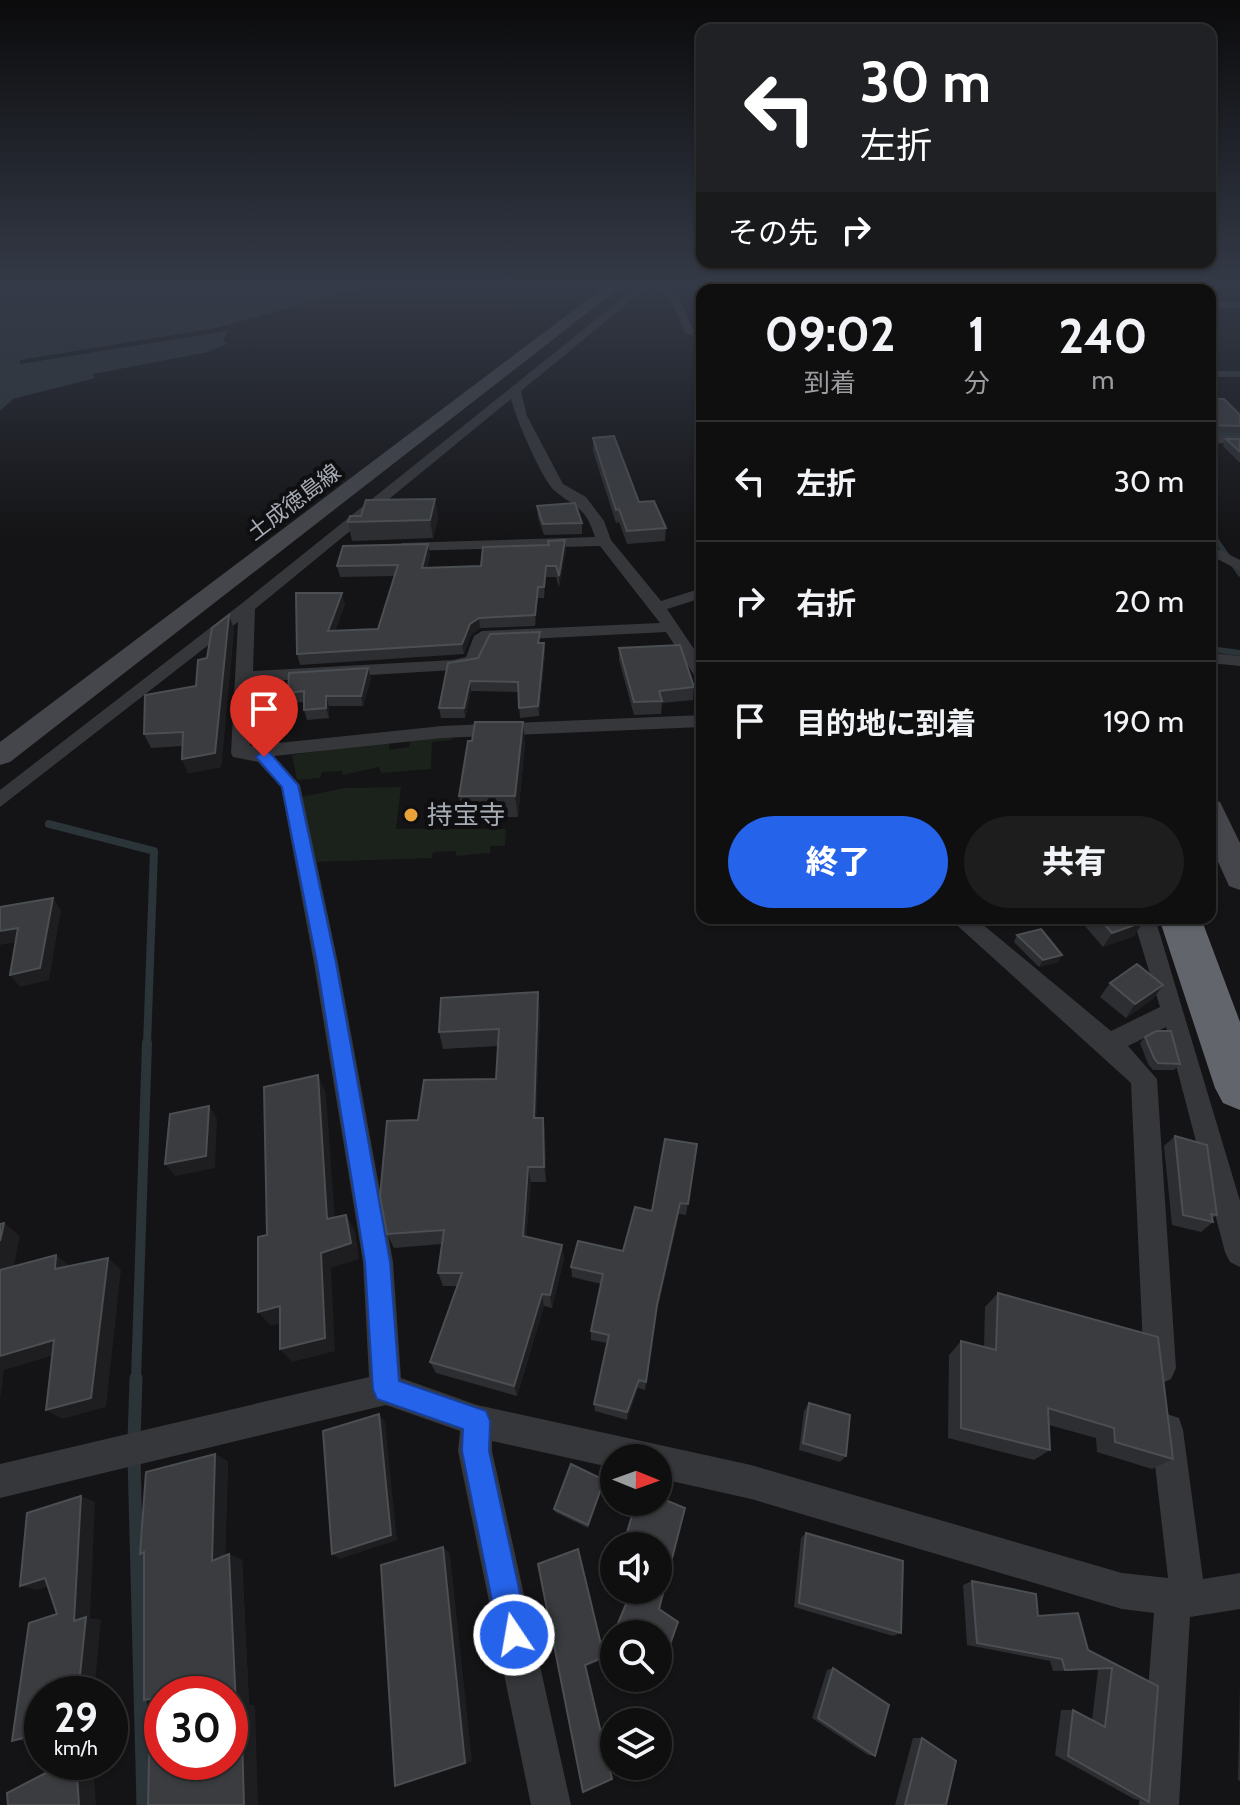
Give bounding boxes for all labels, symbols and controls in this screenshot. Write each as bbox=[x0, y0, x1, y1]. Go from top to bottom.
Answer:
text: 30 m bbox=[860, 48, 991, 116]
icon: left bbox=[728, 56, 832, 160]
text: 左折 bbox=[860, 123, 932, 167]
icon: right bbox=[834, 208, 878, 252]
text: その先 bbox=[728, 214, 818, 251]
text: 09:02 bbox=[765, 305, 895, 363]
text: 1 bbox=[968, 305, 986, 363]
text: 240 bbox=[1058, 307, 1147, 365]
text: m bbox=[1092, 364, 1114, 396]
text: 到着 bbox=[804, 367, 856, 399]
text: 分 bbox=[964, 367, 990, 399]
street label: 土成徳島線 bbox=[242, 458, 346, 546]
icon: left bbox=[728, 459, 772, 503]
text: 30 m bbox=[1114, 463, 1184, 500]
text: 左折 bbox=[796, 465, 856, 502]
icon: right bbox=[728, 579, 772, 623]
text: 20 m bbox=[1114, 583, 1184, 620]
text: 右折 bbox=[796, 585, 856, 622]
pin bbox=[230, 675, 298, 757]
icon: arrive bbox=[242, 687, 286, 731]
icon: arrive bbox=[728, 699, 772, 743]
text: 190 m bbox=[1103, 703, 1184, 740]
text: 目的地に到着 bbox=[796, 705, 976, 742]
place label: 持宝寺 bbox=[427, 799, 505, 831]
marker: 持宝寺 bbox=[402, 806, 420, 824]
button: 終了 bbox=[728, 816, 948, 908]
button: 共有 bbox=[964, 816, 1184, 908]
north arrow bbox=[600, 1444, 672, 1516]
map controls bbox=[600, 1444, 672, 1780]
button: sound bbox=[600, 1532, 672, 1604]
position arrow bbox=[472, 1593, 556, 1677]
button: search bbox=[600, 1620, 672, 1692]
speed limit sign: 30 bbox=[144, 1676, 248, 1780]
text: 29 bbox=[54, 1693, 98, 1742]
button: layers bbox=[600, 1708, 672, 1780]
text: km/h bbox=[54, 1736, 98, 1760]

